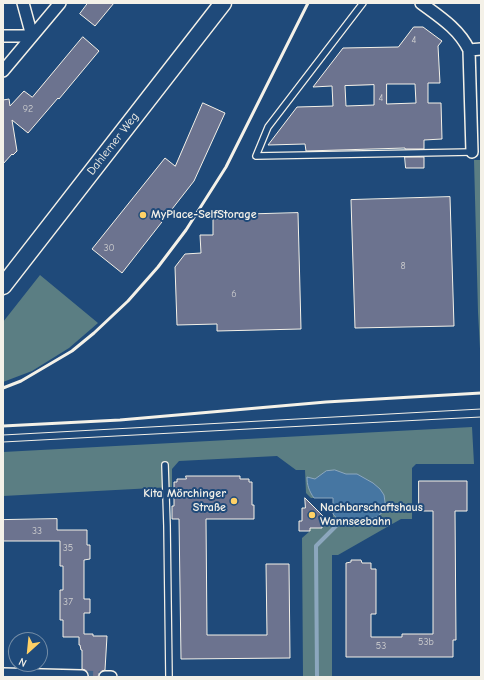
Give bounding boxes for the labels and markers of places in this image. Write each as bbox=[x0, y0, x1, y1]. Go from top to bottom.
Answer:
place label: MyPlace-SelfStorage bbox=[151, 208, 257, 222]
marker: MyPlace-SelfStorage bbox=[138, 210, 148, 220]
place label: Kita Mörchinger Straße bbox=[143, 487, 226, 515]
marker: Kita Mörchinger Straße bbox=[229, 496, 239, 506]
place label: Nachbarschaftshaus Wannseebahn bbox=[320, 501, 423, 529]
marker: Nachbarschaftshaus Wannseebahn bbox=[307, 510, 317, 520]

